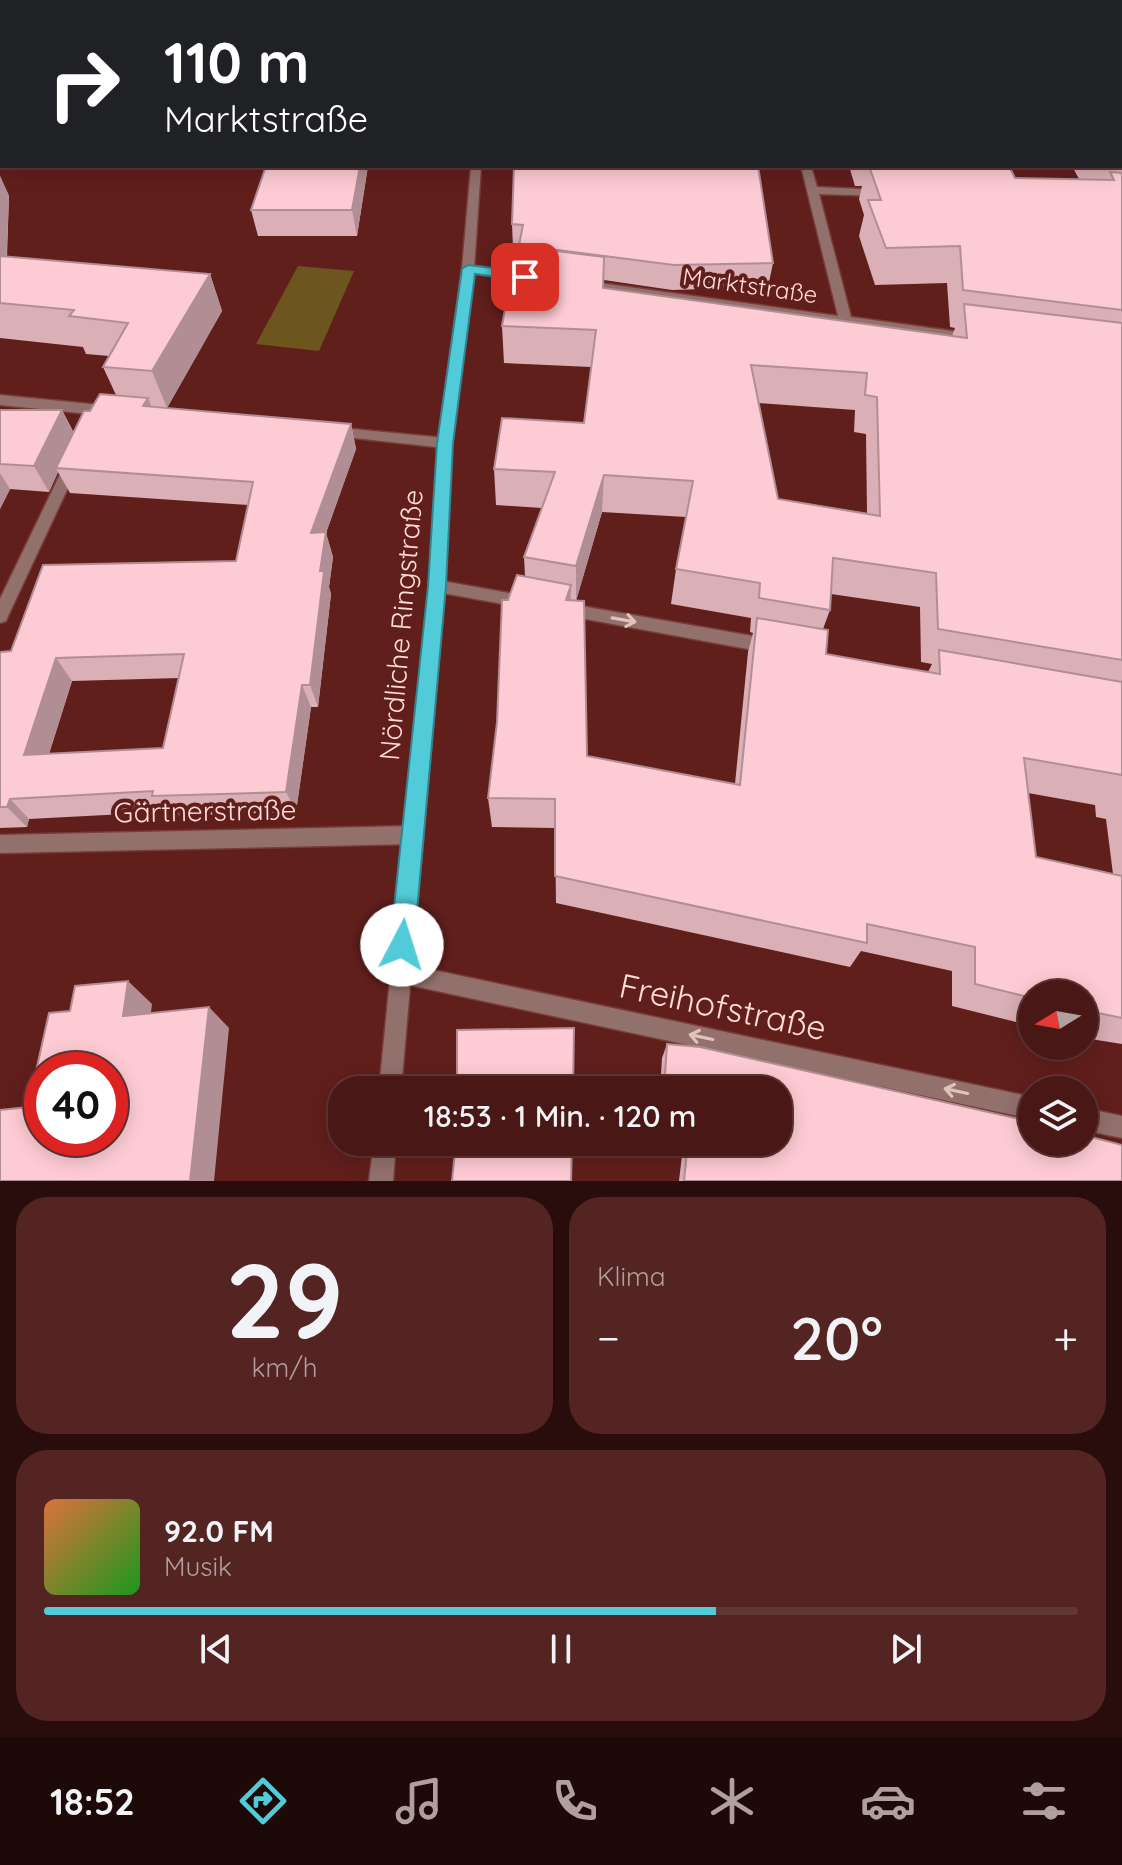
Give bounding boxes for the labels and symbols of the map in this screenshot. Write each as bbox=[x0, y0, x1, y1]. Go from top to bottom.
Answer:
pin bbox=[491, 243, 559, 311]
street label: Marktstraße bbox=[681, 261, 820, 309]
street label: Nördliche Ringstraße bbox=[371, 488, 430, 762]
one-way arrow bbox=[611, 613, 636, 628]
street label: Gärtnerstraße bbox=[113, 791, 297, 830]
position arrow bbox=[360, 903, 444, 987]
street label: Freihofstraße bbox=[616, 964, 830, 1049]
north arrow bbox=[1018, 980, 1098, 1060]
one-way arrow bbox=[689, 1029, 715, 1044]
speed limit sign: 40 bbox=[24, 1052, 128, 1156]
one-way arrow bbox=[943, 1083, 969, 1098]

